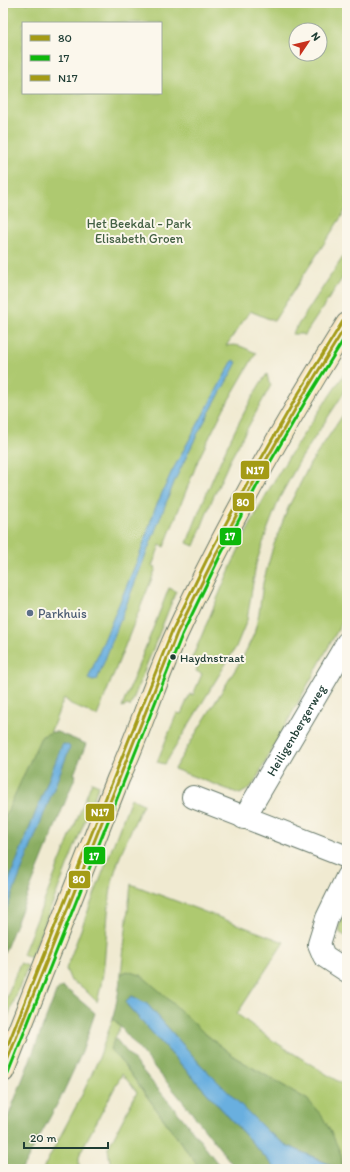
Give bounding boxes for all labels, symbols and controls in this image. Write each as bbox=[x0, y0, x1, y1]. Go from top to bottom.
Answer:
legend bbox=[22, 22, 162, 94]
north arrow bbox=[288, 22, 328, 62]
text: N bbox=[308, 30, 323, 43]
text: 80 bbox=[58, 31, 72, 45]
text: 17 bbox=[58, 51, 70, 65]
text: N17 bbox=[58, 71, 78, 85]
park label: Het Beekdal - Park Elisabeth Groen bbox=[87, 216, 191, 246]
line badge: N17 bbox=[240, 460, 270, 480]
text: N17 bbox=[246, 464, 265, 477]
line badge: 80 bbox=[232, 492, 255, 512]
text: 80 bbox=[237, 496, 250, 509]
line badge: 17 bbox=[219, 527, 242, 546]
text: 17 bbox=[225, 530, 236, 543]
place label: Parkhuis bbox=[38, 606, 87, 621]
marker: Parkhuis bbox=[25, 608, 35, 618]
place label: Haydnstraat bbox=[180, 651, 245, 665]
marker: Haydnstraat bbox=[168, 652, 178, 662]
street label: Heiligenbergerweg bbox=[263, 682, 329, 779]
line badge: N17 bbox=[85, 803, 115, 822]
text: N17 bbox=[91, 806, 110, 819]
line badge: 17 bbox=[83, 846, 106, 865]
text: 17 bbox=[89, 850, 100, 863]
line badge: 80 bbox=[68, 870, 91, 889]
text: 80 bbox=[73, 873, 86, 886]
scale bar bbox=[24, 1124, 108, 1150]
text: 20 m bbox=[30, 1131, 57, 1145]

